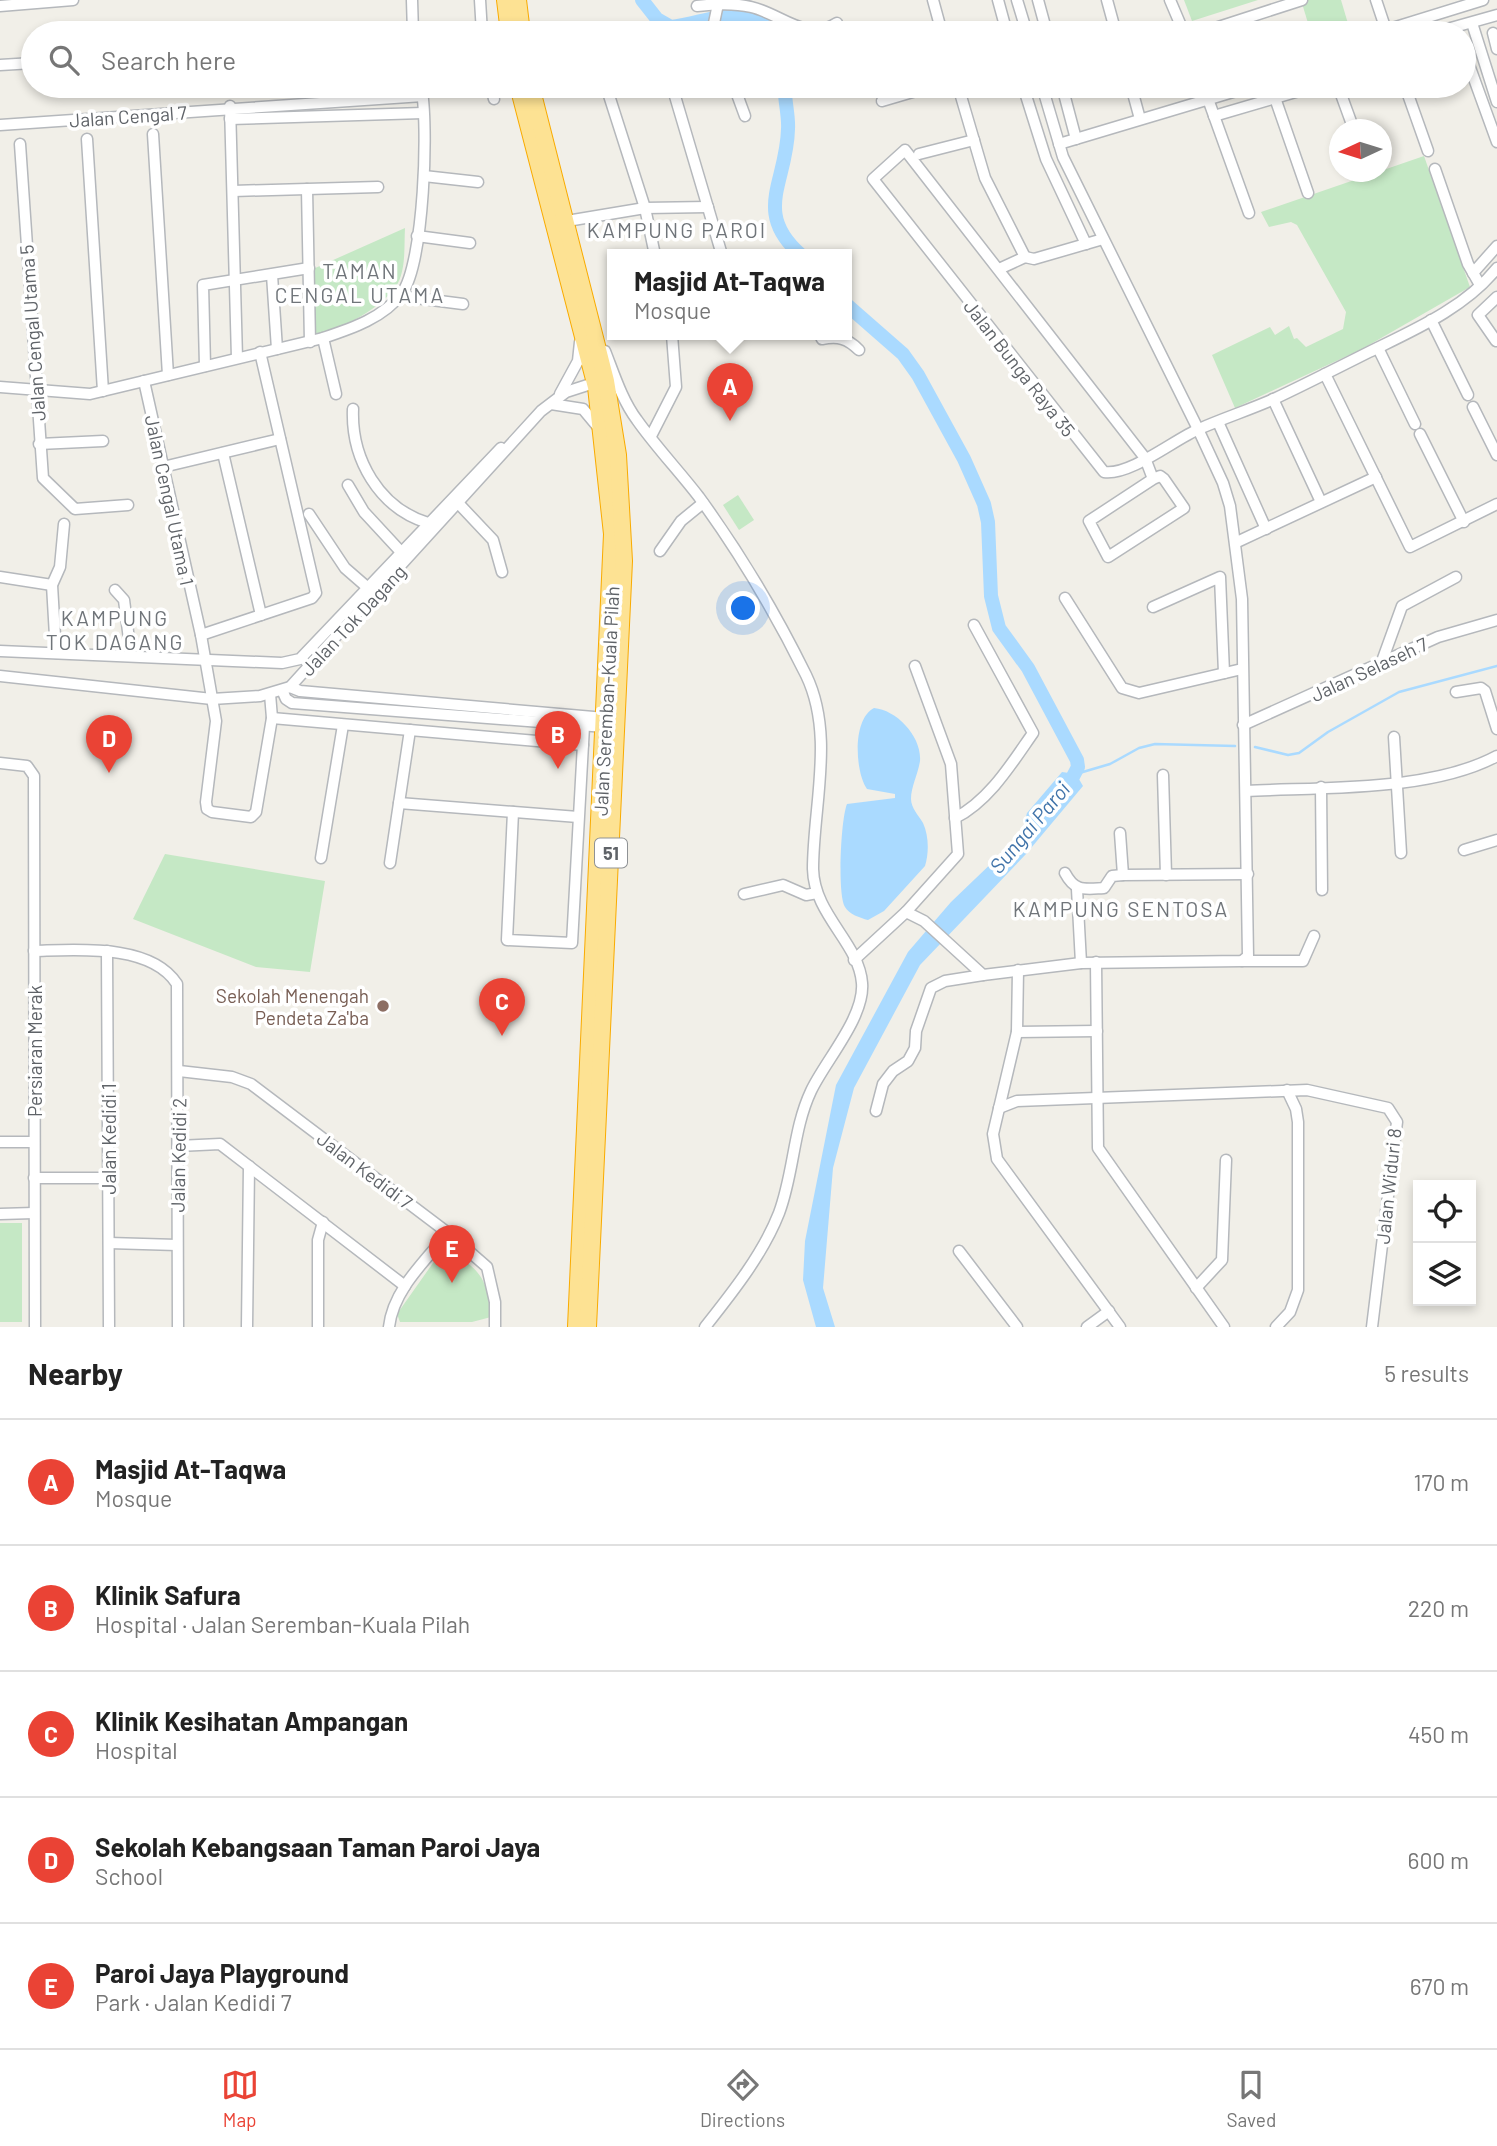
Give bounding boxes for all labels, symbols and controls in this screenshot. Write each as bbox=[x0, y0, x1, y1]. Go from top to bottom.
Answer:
search box bbox=[21, 21, 1476, 98]
icon: search bbox=[45, 41, 83, 79]
text: Search here bbox=[101, 44, 236, 75]
street label: Jalan Cengal 7 bbox=[68, 100, 188, 132]
north arrow bbox=[1329, 119, 1392, 182]
district label: KAMPUNG PAROI bbox=[587, 217, 767, 242]
street label: Jalan Cengal Utama 5 bbox=[14, 244, 50, 422]
popup bbox=[607, 249, 852, 340]
district label: TAMAN CENGAL UTAMA bbox=[275, 258, 445, 307]
text: Masjid At-Taqwa bbox=[634, 265, 825, 296]
street label: Jalan Bunga Raya 35 bbox=[959, 295, 1081, 441]
text: Mosque bbox=[634, 296, 711, 324]
pin: A bbox=[707, 363, 753, 421]
street label: Jalan Cengal Utama 1 bbox=[141, 413, 199, 587]
street label: Jalan Tok Dagang bbox=[296, 560, 410, 680]
street label: Jalan Seremban-Kuala Pilah bbox=[588, 585, 624, 817]
your location bbox=[726, 591, 760, 625]
district label: KAMPUNG TOK DAGANG bbox=[46, 605, 184, 654]
street label: Jalan Selaseh 7 bbox=[1307, 632, 1431, 706]
pin: B bbox=[535, 711, 581, 769]
pin: D bbox=[86, 715, 132, 773]
water label: Sungai Paroi bbox=[984, 776, 1075, 878]
road number: 51 bbox=[595, 838, 627, 868]
district label: KAMPUNG SENTOSA bbox=[1013, 896, 1229, 921]
pin: C bbox=[479, 978, 525, 1036]
place label: Sekolah Menengah Pendeta Za'ba bbox=[216, 984, 369, 1029]
street label: Persiaran Merak bbox=[23, 985, 46, 1117]
marker: Sekolah Menengah Pendeta Za'ba bbox=[375, 998, 391, 1014]
street label: Jalan Kedidi 1 bbox=[97, 1083, 120, 1195]
street label: Jalan Kedidi 2 bbox=[166, 1097, 190, 1213]
street label: Jalan Kedidi 7 bbox=[313, 1127, 417, 1213]
street label: Jalan Widuri 8 bbox=[1370, 1127, 1406, 1245]
map controls bbox=[1413, 1180, 1476, 1306]
button: locate bbox=[1413, 1180, 1476, 1243]
pin: E bbox=[429, 1225, 475, 1283]
button: layers bbox=[1413, 1243, 1476, 1306]
text: Nearby bbox=[28, 1355, 123, 1391]
text: 5 results bbox=[1384, 1359, 1469, 1387]
text: Masjid At-Taqwa bbox=[95, 1453, 286, 1484]
text: A bbox=[43, 1468, 59, 1496]
text: 170 m bbox=[1413, 1468, 1469, 1496]
text: Mosque bbox=[95, 1484, 172, 1512]
text: Klinik Safura bbox=[95, 1579, 241, 1610]
text: B bbox=[44, 1594, 58, 1622]
text: 220 m bbox=[1408, 1594, 1469, 1622]
text: Hospital · Jalan Seremban-Kuala Pilah bbox=[95, 1610, 470, 1638]
text: Klinik Kesihatan Ampangan bbox=[95, 1705, 408, 1736]
text: C bbox=[44, 1720, 58, 1748]
text: 450 m bbox=[1408, 1720, 1469, 1748]
text: Hospital bbox=[95, 1736, 178, 1764]
text: Sekolah Kebangsaan Taman Paroi Jaya bbox=[95, 1831, 540, 1862]
text: D bbox=[44, 1846, 58, 1874]
text: 600 m bbox=[1408, 1846, 1469, 1874]
text: School bbox=[95, 1862, 163, 1890]
text: Paroi Jaya Playground bbox=[95, 1957, 349, 1988]
text: E bbox=[44, 1972, 58, 2000]
text: 670 m bbox=[1410, 1972, 1469, 2000]
text: Park · Jalan Kedidi 7 bbox=[95, 1988, 292, 2016]
tab: Map bbox=[221, 2066, 259, 2131]
tab: Directions bbox=[700, 2066, 785, 2131]
tab: Saved bbox=[1226, 2066, 1276, 2131]

